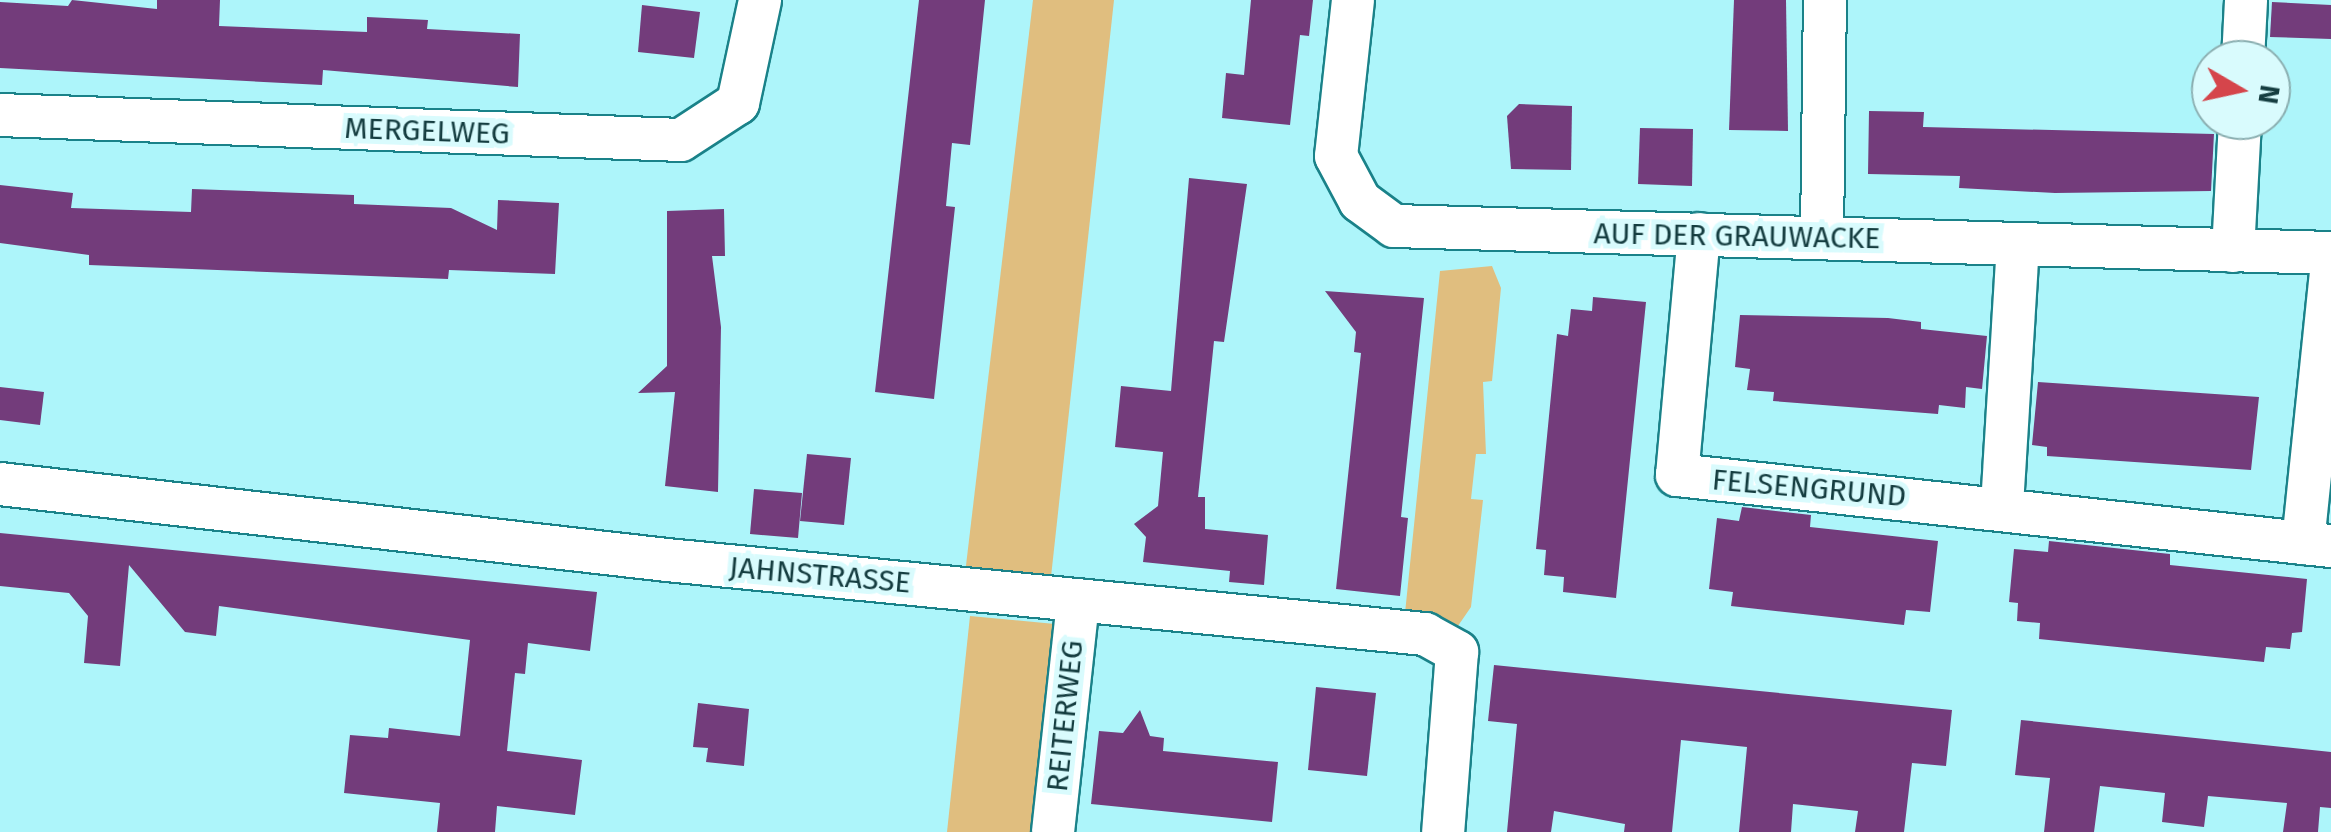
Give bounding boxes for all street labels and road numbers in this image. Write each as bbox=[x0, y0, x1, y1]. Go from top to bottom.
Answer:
street label: MERGELWEG bbox=[344, 110, 510, 152]
street label: AUF DER GRAUWACKE bbox=[1593, 215, 1881, 257]
street label: FELSENGRUND bbox=[1710, 462, 1908, 514]
street label: JAHNSTRASSE bbox=[728, 549, 912, 601]
street label: REITERWEG bbox=[1039, 638, 1091, 794]

